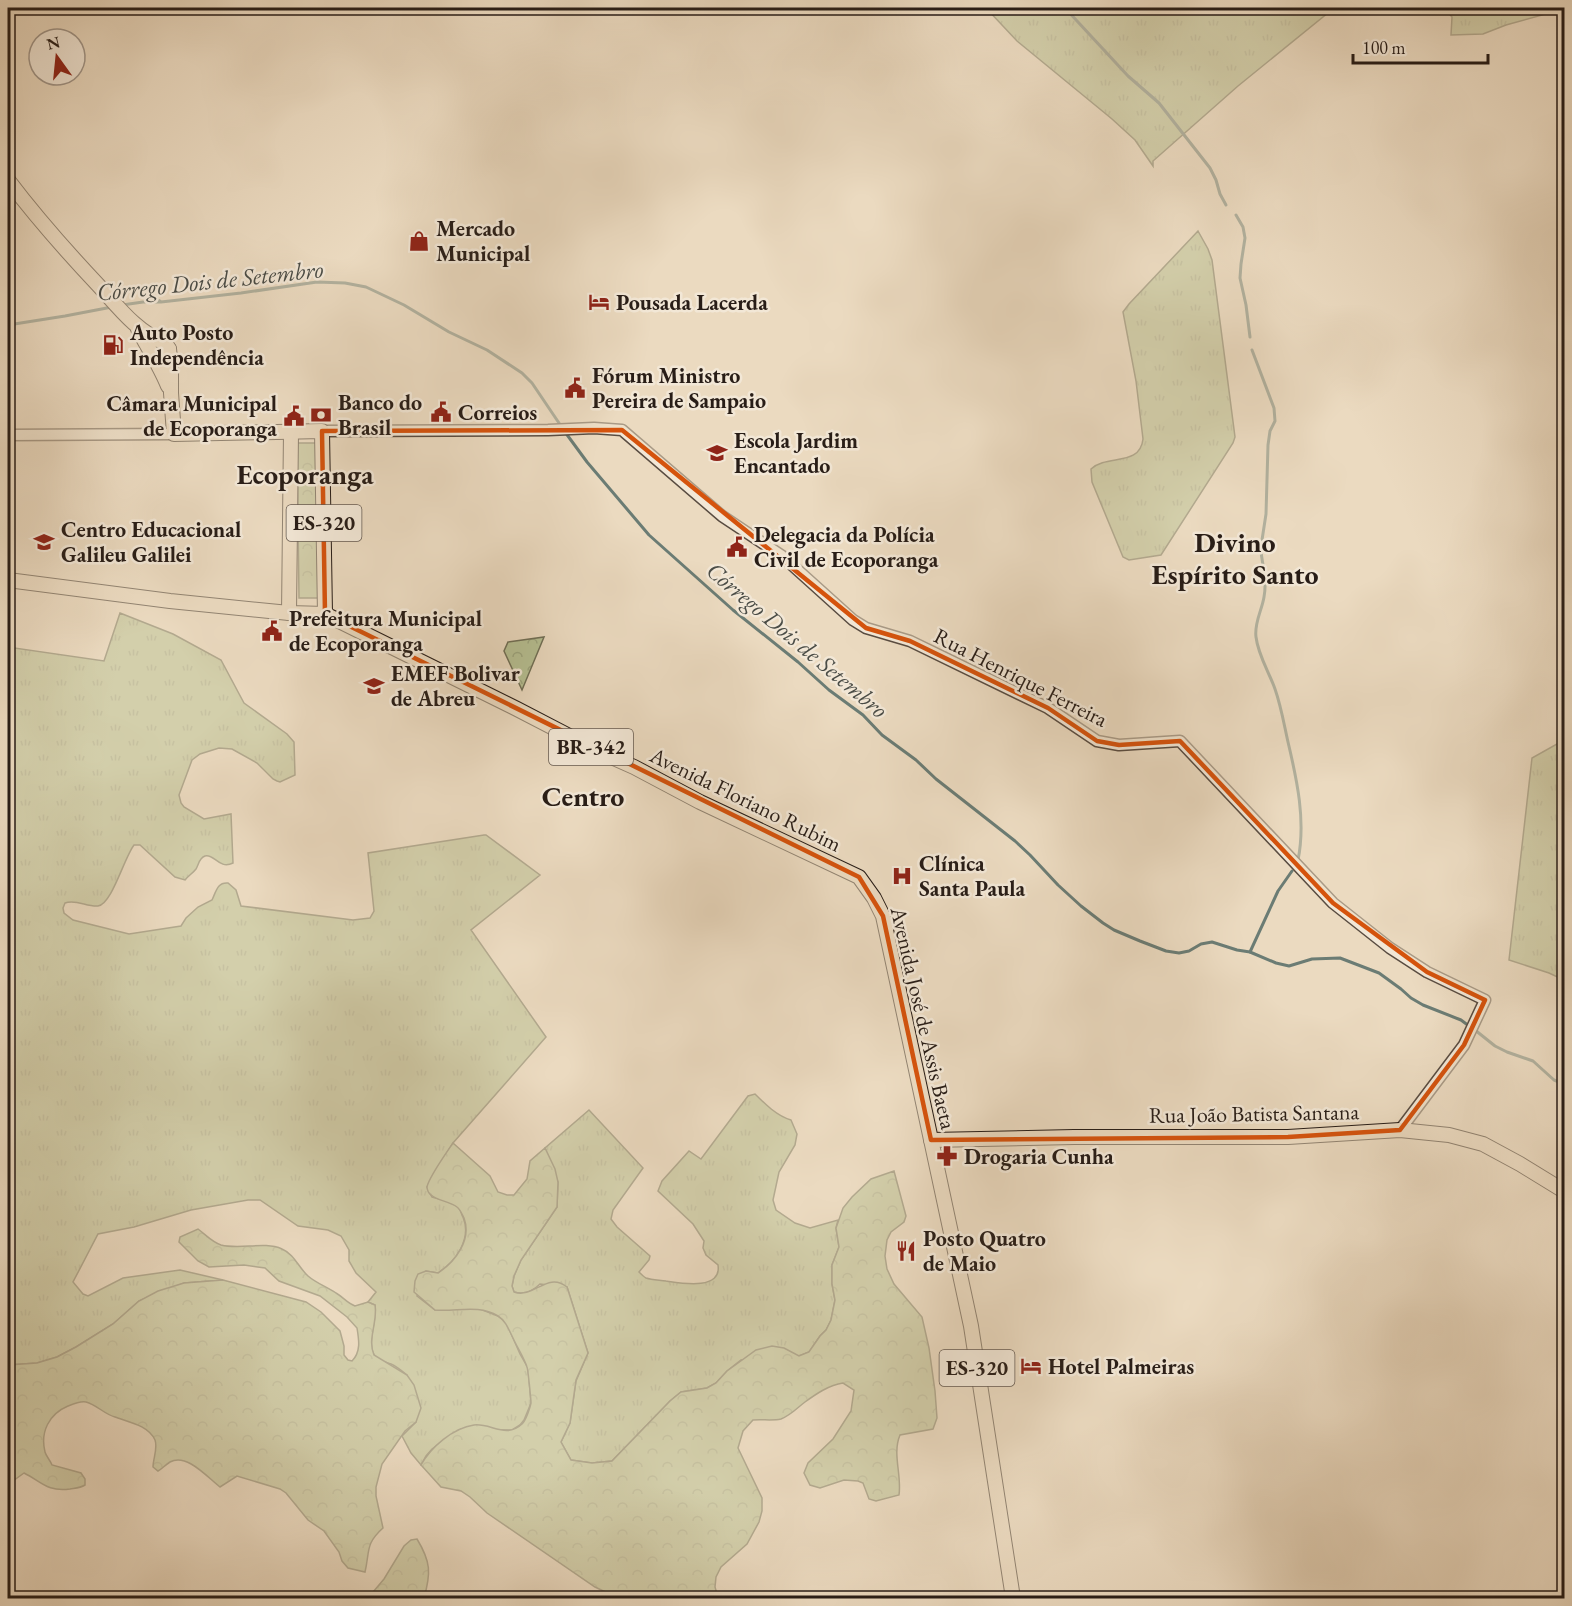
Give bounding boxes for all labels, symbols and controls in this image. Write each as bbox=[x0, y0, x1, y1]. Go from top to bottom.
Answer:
north arrow bbox=[27, 27, 87, 87]
scale bar bbox=[1353, 27, 1488, 65]
text: N bbox=[44, 31, 62, 55]
text: 100 m bbox=[1362, 36, 1406, 59]
place label: Mercado Municipal bbox=[436, 214, 530, 268]
shop icon: Mercado Municipal bbox=[407, 229, 431, 253]
water label: Córrego Dois de Setembro bbox=[95, 253, 325, 308]
place label: Pousada Lacerda bbox=[616, 288, 768, 317]
hotel icon: Pousada Lacerda bbox=[587, 290, 611, 314]
place label: Auto Posto Independência bbox=[129, 318, 264, 372]
fuel station icon: Auto Posto Independência bbox=[101, 333, 125, 357]
place label: Fórum Ministro Pereira de Sampaio bbox=[592, 361, 766, 415]
public building icon: Fórum Ministro Pereira de Sampaio bbox=[563, 376, 587, 400]
place label: Banco do Brasil bbox=[338, 388, 422, 442]
place label: Câmara Municipal de Ecoporanga bbox=[107, 389, 277, 443]
place label: Correios bbox=[458, 398, 537, 427]
public building icon: Correios bbox=[429, 400, 453, 424]
bank icon: Banco do Brasil bbox=[309, 403, 333, 427]
public building icon: Câmara Municipal de Ecoporanga bbox=[282, 404, 306, 428]
place label: Escola Jardim Encantado bbox=[734, 426, 858, 480]
school or university icon: Escola Jardim Encantado bbox=[705, 441, 729, 465]
district label: Ecoporanga bbox=[237, 456, 374, 492]
road number: ES-320 bbox=[286, 505, 362, 541]
place label: Centro Educacional Galileu Galilei bbox=[61, 515, 241, 569]
place label: Delegacia da Polícia Civil de Ecoporanga bbox=[754, 520, 939, 574]
district label: Divino Espírito Santo bbox=[1151, 524, 1319, 592]
school or university icon: Centro Educacional Galileu Galilei bbox=[32, 530, 56, 554]
public building icon: Delegacia da Polícia Civil de Ecoporanga bbox=[725, 535, 749, 559]
water label: Córrego Dois de Setembro bbox=[700, 555, 894, 725]
place label: Prefeitura Municipal de Ecoporanga bbox=[289, 604, 482, 658]
public building icon: Prefeitura Municipal de Ecoporanga bbox=[260, 619, 284, 643]
street label: Rua Henrique Ferreira bbox=[929, 621, 1113, 734]
place label: EMEF Bolivar de Abreu bbox=[391, 659, 521, 713]
school or university icon: EMEF Bolivar de Abreu bbox=[362, 674, 386, 698]
road number: BR-342 bbox=[549, 729, 633, 765]
street label: Avenida Floriano Rubim bbox=[644, 740, 846, 858]
district label: Centro bbox=[542, 778, 624, 814]
place label: Clínica Santa Paula bbox=[919, 849, 1026, 903]
hospital icon: Clínica Santa Paula bbox=[890, 864, 914, 888]
street label: Avenida José de Assis Baeta bbox=[884, 903, 963, 1132]
street label: Rua João Batista Santana bbox=[1149, 1097, 1360, 1130]
place label: Drogaria Cunha bbox=[964, 1142, 1114, 1171]
pharmacy icon: Drogaria Cunha bbox=[935, 1144, 959, 1168]
place label: Posto Quatro de Maio bbox=[923, 1224, 1046, 1278]
restaurant icon: Posto Quatro de Maio bbox=[894, 1239, 918, 1263]
road number: ES-320 bbox=[940, 1350, 1014, 1386]
place label: Hotel Palmeiras bbox=[1048, 1352, 1194, 1381]
hotel icon: Hotel Palmeiras bbox=[1019, 1354, 1043, 1378]

